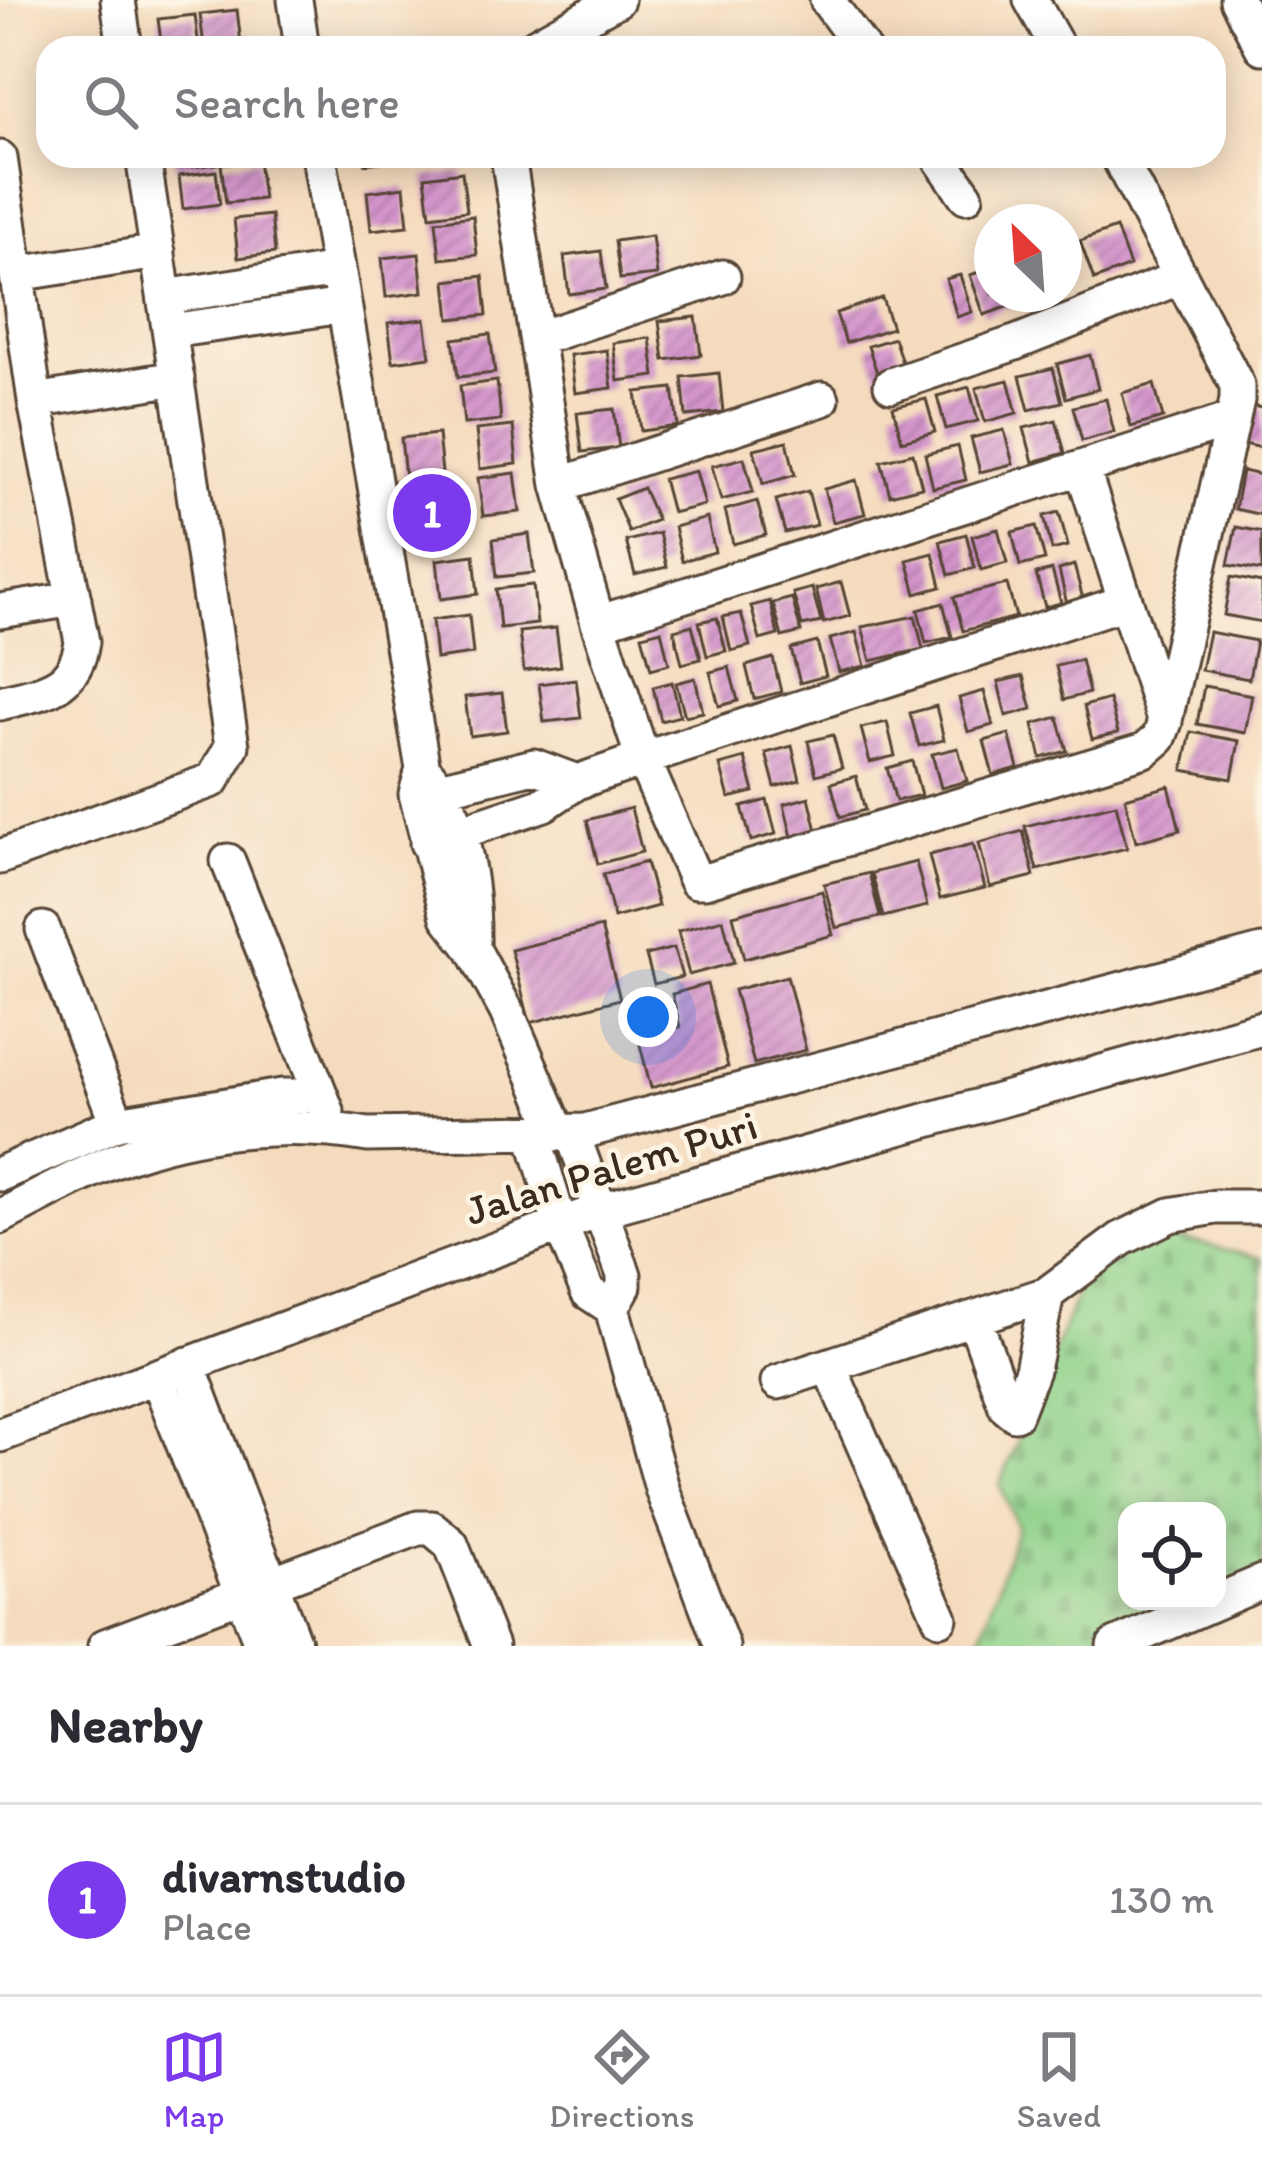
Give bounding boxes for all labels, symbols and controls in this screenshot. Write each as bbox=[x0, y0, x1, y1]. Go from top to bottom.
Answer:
search box bbox=[36, 36, 1226, 168]
icon: search bbox=[78, 69, 144, 135]
text: Search here bbox=[174, 75, 400, 129]
north arrow bbox=[974, 204, 1082, 312]
pin: 1 bbox=[393, 468, 471, 558]
your location bbox=[618, 987, 678, 1047]
street label: Jalan Palem Puri bbox=[459, 1099, 763, 1236]
map controls bbox=[1118, 1502, 1226, 1610]
button: locate bbox=[1118, 1502, 1226, 1610]
text: Nearby bbox=[48, 1694, 203, 1755]
text: divarnstudio bbox=[162, 1849, 406, 1903]
text: 1 bbox=[78, 1876, 96, 1923]
text: 130 m bbox=[1109, 1876, 1214, 1923]
text: Place bbox=[162, 1903, 252, 1950]
tab: Map bbox=[161, 2024, 227, 2135]
tab: Directions bbox=[549, 2024, 694, 2135]
tab: Saved bbox=[1017, 2024, 1101, 2135]

